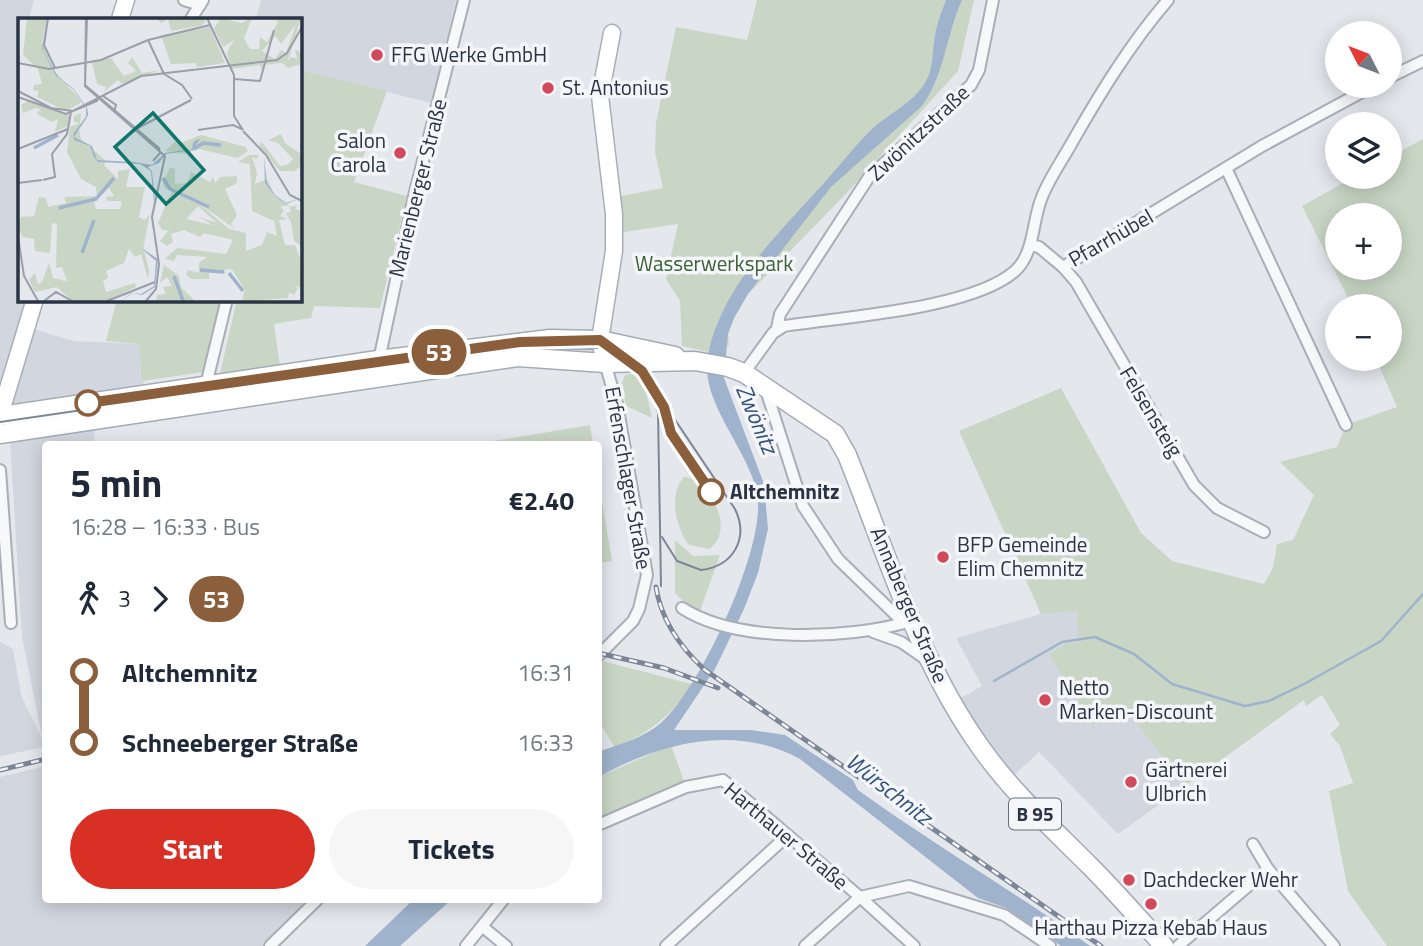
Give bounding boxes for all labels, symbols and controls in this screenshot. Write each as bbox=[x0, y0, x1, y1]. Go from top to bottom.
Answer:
inset map bbox=[18, 18, 301, 301]
north arrow bbox=[1325, 21, 1402, 98]
map controls bbox=[1325, 21, 1402, 371]
place label: FFG Werke GmbH bbox=[391, 38, 547, 70]
marker: FFG Werke GmbH bbox=[369, 47, 385, 63]
place label: St. Antonius bbox=[562, 71, 669, 103]
street label: Zwönitzstraße bbox=[860, 77, 976, 188]
marker: St. Antonius bbox=[540, 80, 556, 96]
street label: Marienberger Straße bbox=[379, 95, 455, 280]
button: layers bbox=[1325, 112, 1402, 189]
place label: Salon Carola bbox=[331, 124, 386, 180]
marker: Salon Carola bbox=[392, 145, 408, 161]
street label: Pfarrhübel bbox=[1062, 200, 1159, 274]
button: + bbox=[1325, 203, 1402, 280]
park label: Wasserwerkspark bbox=[635, 247, 793, 279]
button: − bbox=[1325, 294, 1402, 371]
line badge: 53 bbox=[408, 329, 471, 375]
text: 53 bbox=[426, 334, 452, 370]
street label: Felsensteig bbox=[1112, 360, 1192, 463]
water label: Zwönitz bbox=[727, 379, 789, 461]
street label: Erfenschlager Straße bbox=[597, 384, 661, 572]
unlabelled marker bbox=[75, 390, 101, 416]
text: 5 min bbox=[70, 454, 162, 512]
place label: Altchemnitz bbox=[730, 475, 839, 507]
marker: Altchemnitz bbox=[698, 479, 724, 505]
text: €2.40 bbox=[509, 481, 574, 520]
text: 16:28 – 16:33 · Bus bbox=[70, 509, 260, 544]
street label: Annaberger Straße bbox=[863, 522, 957, 688]
place label: BFP Gemeinde Elim Chemnitz bbox=[957, 528, 1087, 584]
marker: BFP Gemeinde Elim Chemnitz bbox=[935, 549, 951, 565]
icon: walk bbox=[70, 580, 108, 618]
icon: forward bbox=[141, 580, 179, 618]
text: 3 bbox=[118, 581, 131, 616]
text: 53 bbox=[203, 581, 230, 617]
text: Altchemnitz bbox=[122, 653, 258, 692]
text: 16:31 bbox=[517, 655, 574, 690]
place label: Netto Marken-Discount bbox=[1059, 671, 1214, 727]
marker: Netto Marken-Discount bbox=[1037, 692, 1053, 708]
text: Schneeberger Straße bbox=[122, 723, 358, 762]
text: 16:33 bbox=[517, 725, 574, 760]
water label: Würschnitz bbox=[839, 744, 942, 835]
place label: Gärtnerei Ulbrich bbox=[1145, 753, 1227, 809]
street label: Harthauer Straße bbox=[717, 774, 856, 897]
marker: Gärtnerei Ulbrich bbox=[1123, 774, 1139, 790]
road number: B 95 bbox=[1009, 799, 1061, 830]
button: Start bbox=[70, 809, 315, 889]
button: Tickets bbox=[329, 809, 574, 889]
place label: Dachdecker Wehr bbox=[1143, 863, 1298, 895]
marker: Dachdecker Wehr bbox=[1121, 872, 1137, 888]
marker: Harthau Pizza Kebab Haus bbox=[1143, 896, 1159, 912]
place label: Harthau Pizza Kebab Haus bbox=[1034, 911, 1268, 943]

